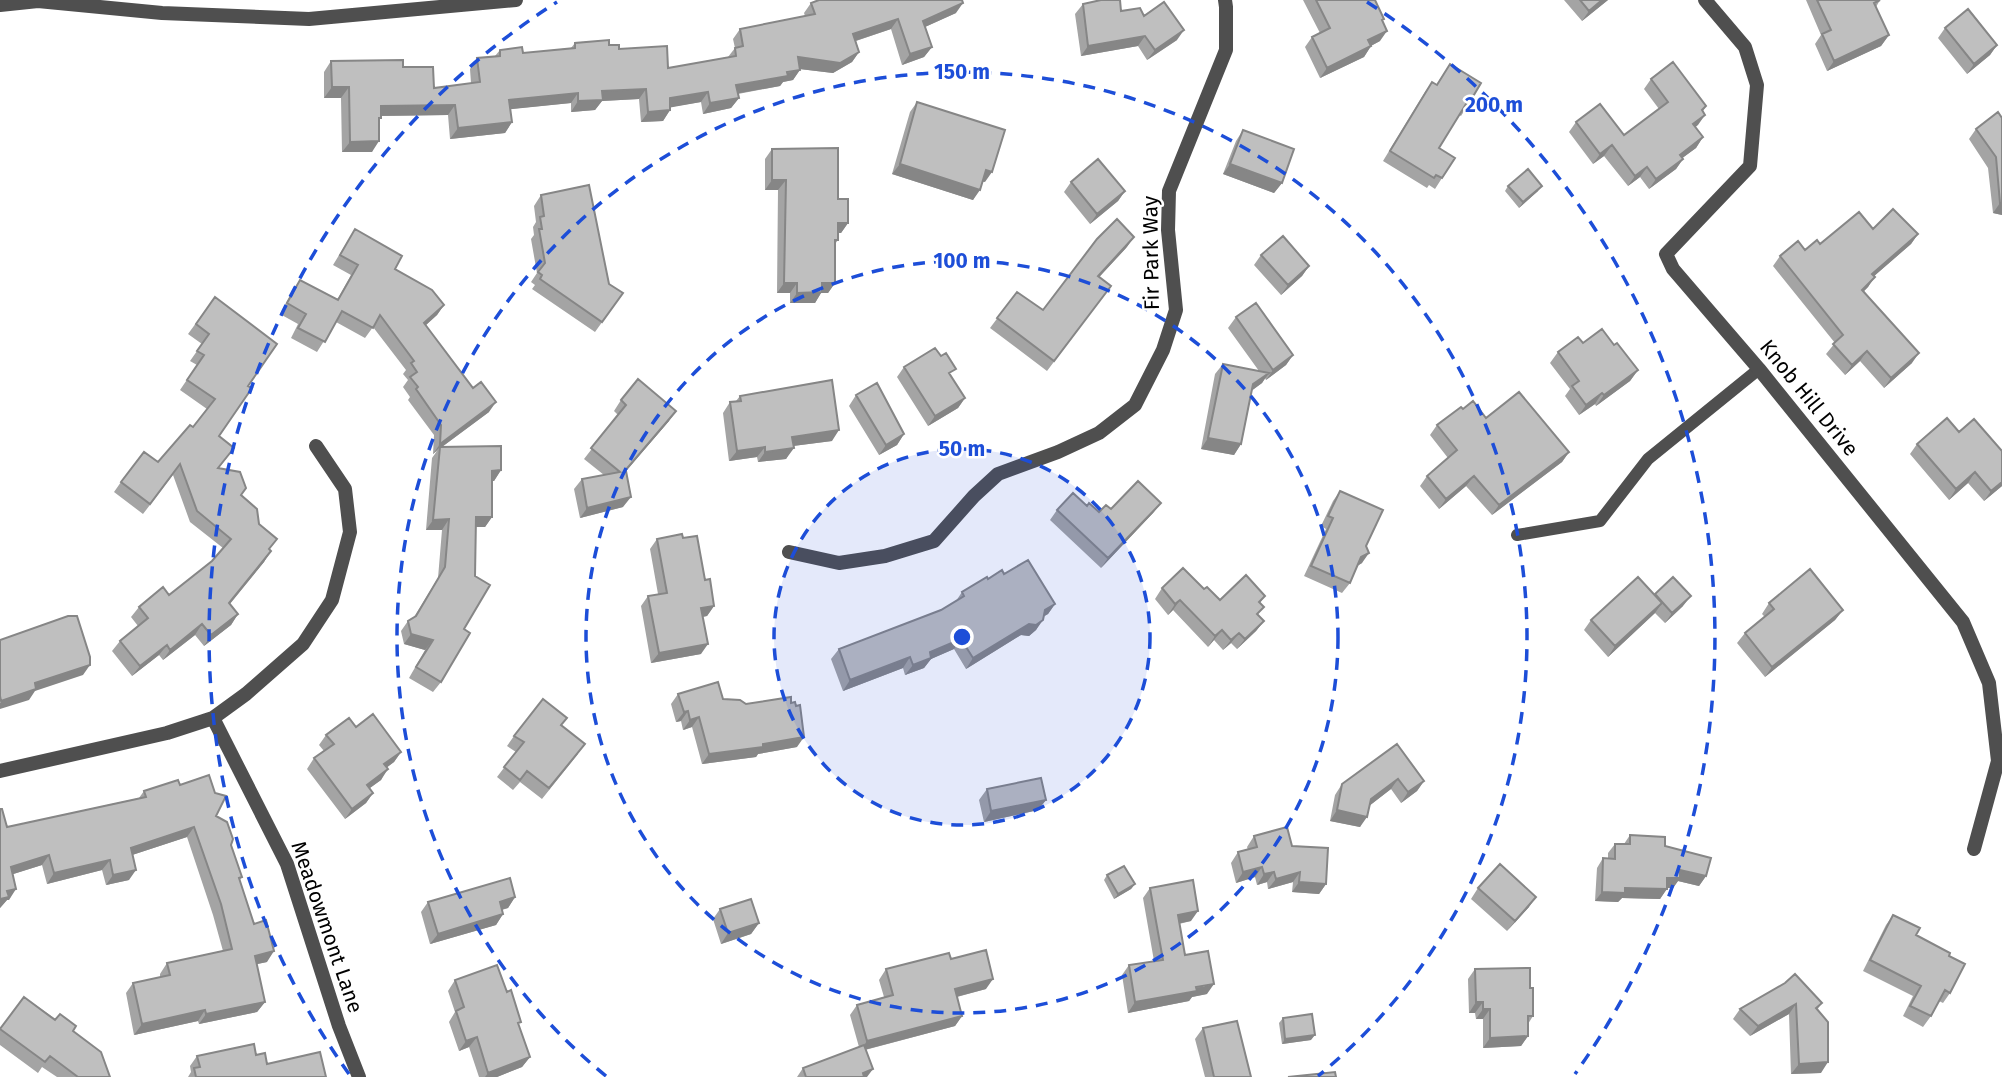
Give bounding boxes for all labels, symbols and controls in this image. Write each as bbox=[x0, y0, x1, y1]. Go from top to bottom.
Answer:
text: 150 m bbox=[934, 59, 990, 85]
text: 200 m bbox=[1465, 92, 1523, 118]
street label: Fir Park Way bbox=[1137, 195, 1165, 310]
text: 100 m bbox=[933, 248, 991, 274]
street label: Knob Hill Drive bbox=[1754, 335, 1864, 461]
text: 50 m bbox=[939, 436, 985, 462]
centre of rings bbox=[950, 625, 974, 649]
street label: Meadowmont Lane bbox=[285, 838, 369, 1016]

